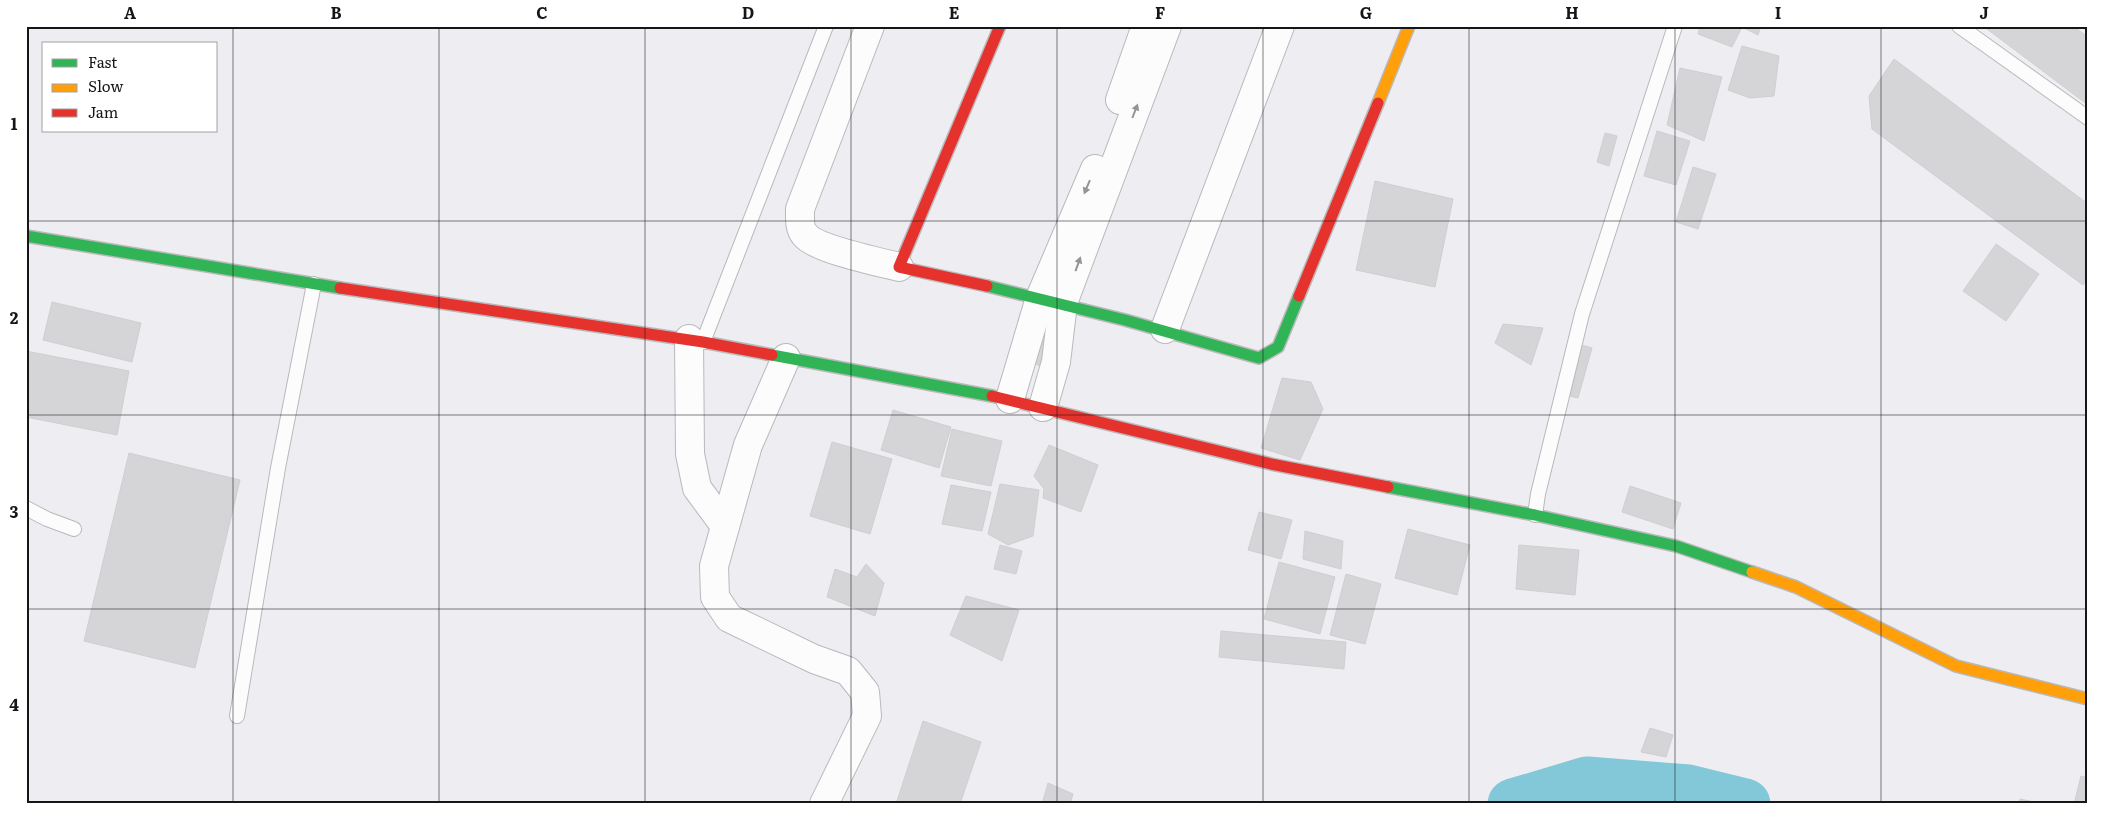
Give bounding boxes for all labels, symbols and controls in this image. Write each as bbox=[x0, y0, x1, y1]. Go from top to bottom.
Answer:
text: A bbox=[124, 0, 136, 24]
text: B bbox=[330, 0, 342, 24]
text: C bbox=[536, 0, 548, 24]
text: D bbox=[742, 0, 754, 24]
text: E bbox=[949, 0, 960, 24]
text: F bbox=[1155, 0, 1165, 24]
text: G bbox=[1360, 0, 1372, 24]
text: H bbox=[1565, 0, 1579, 24]
text: I bbox=[1775, 0, 1781, 24]
text: J bbox=[1979, 0, 1989, 24]
legend bbox=[42, 42, 218, 132]
text: Fast bbox=[88, 50, 117, 73]
text: Slow bbox=[88, 74, 123, 97]
text: Jam bbox=[88, 100, 119, 123]
one-way arrow bbox=[1132, 104, 1139, 119]
text: 1 bbox=[11, 111, 18, 135]
one-way arrow bbox=[1083, 180, 1091, 195]
one-way arrow bbox=[1075, 256, 1082, 271]
text: 2 bbox=[10, 305, 19, 329]
text: 3 bbox=[10, 499, 19, 523]
text: 4 bbox=[9, 692, 19, 716]

